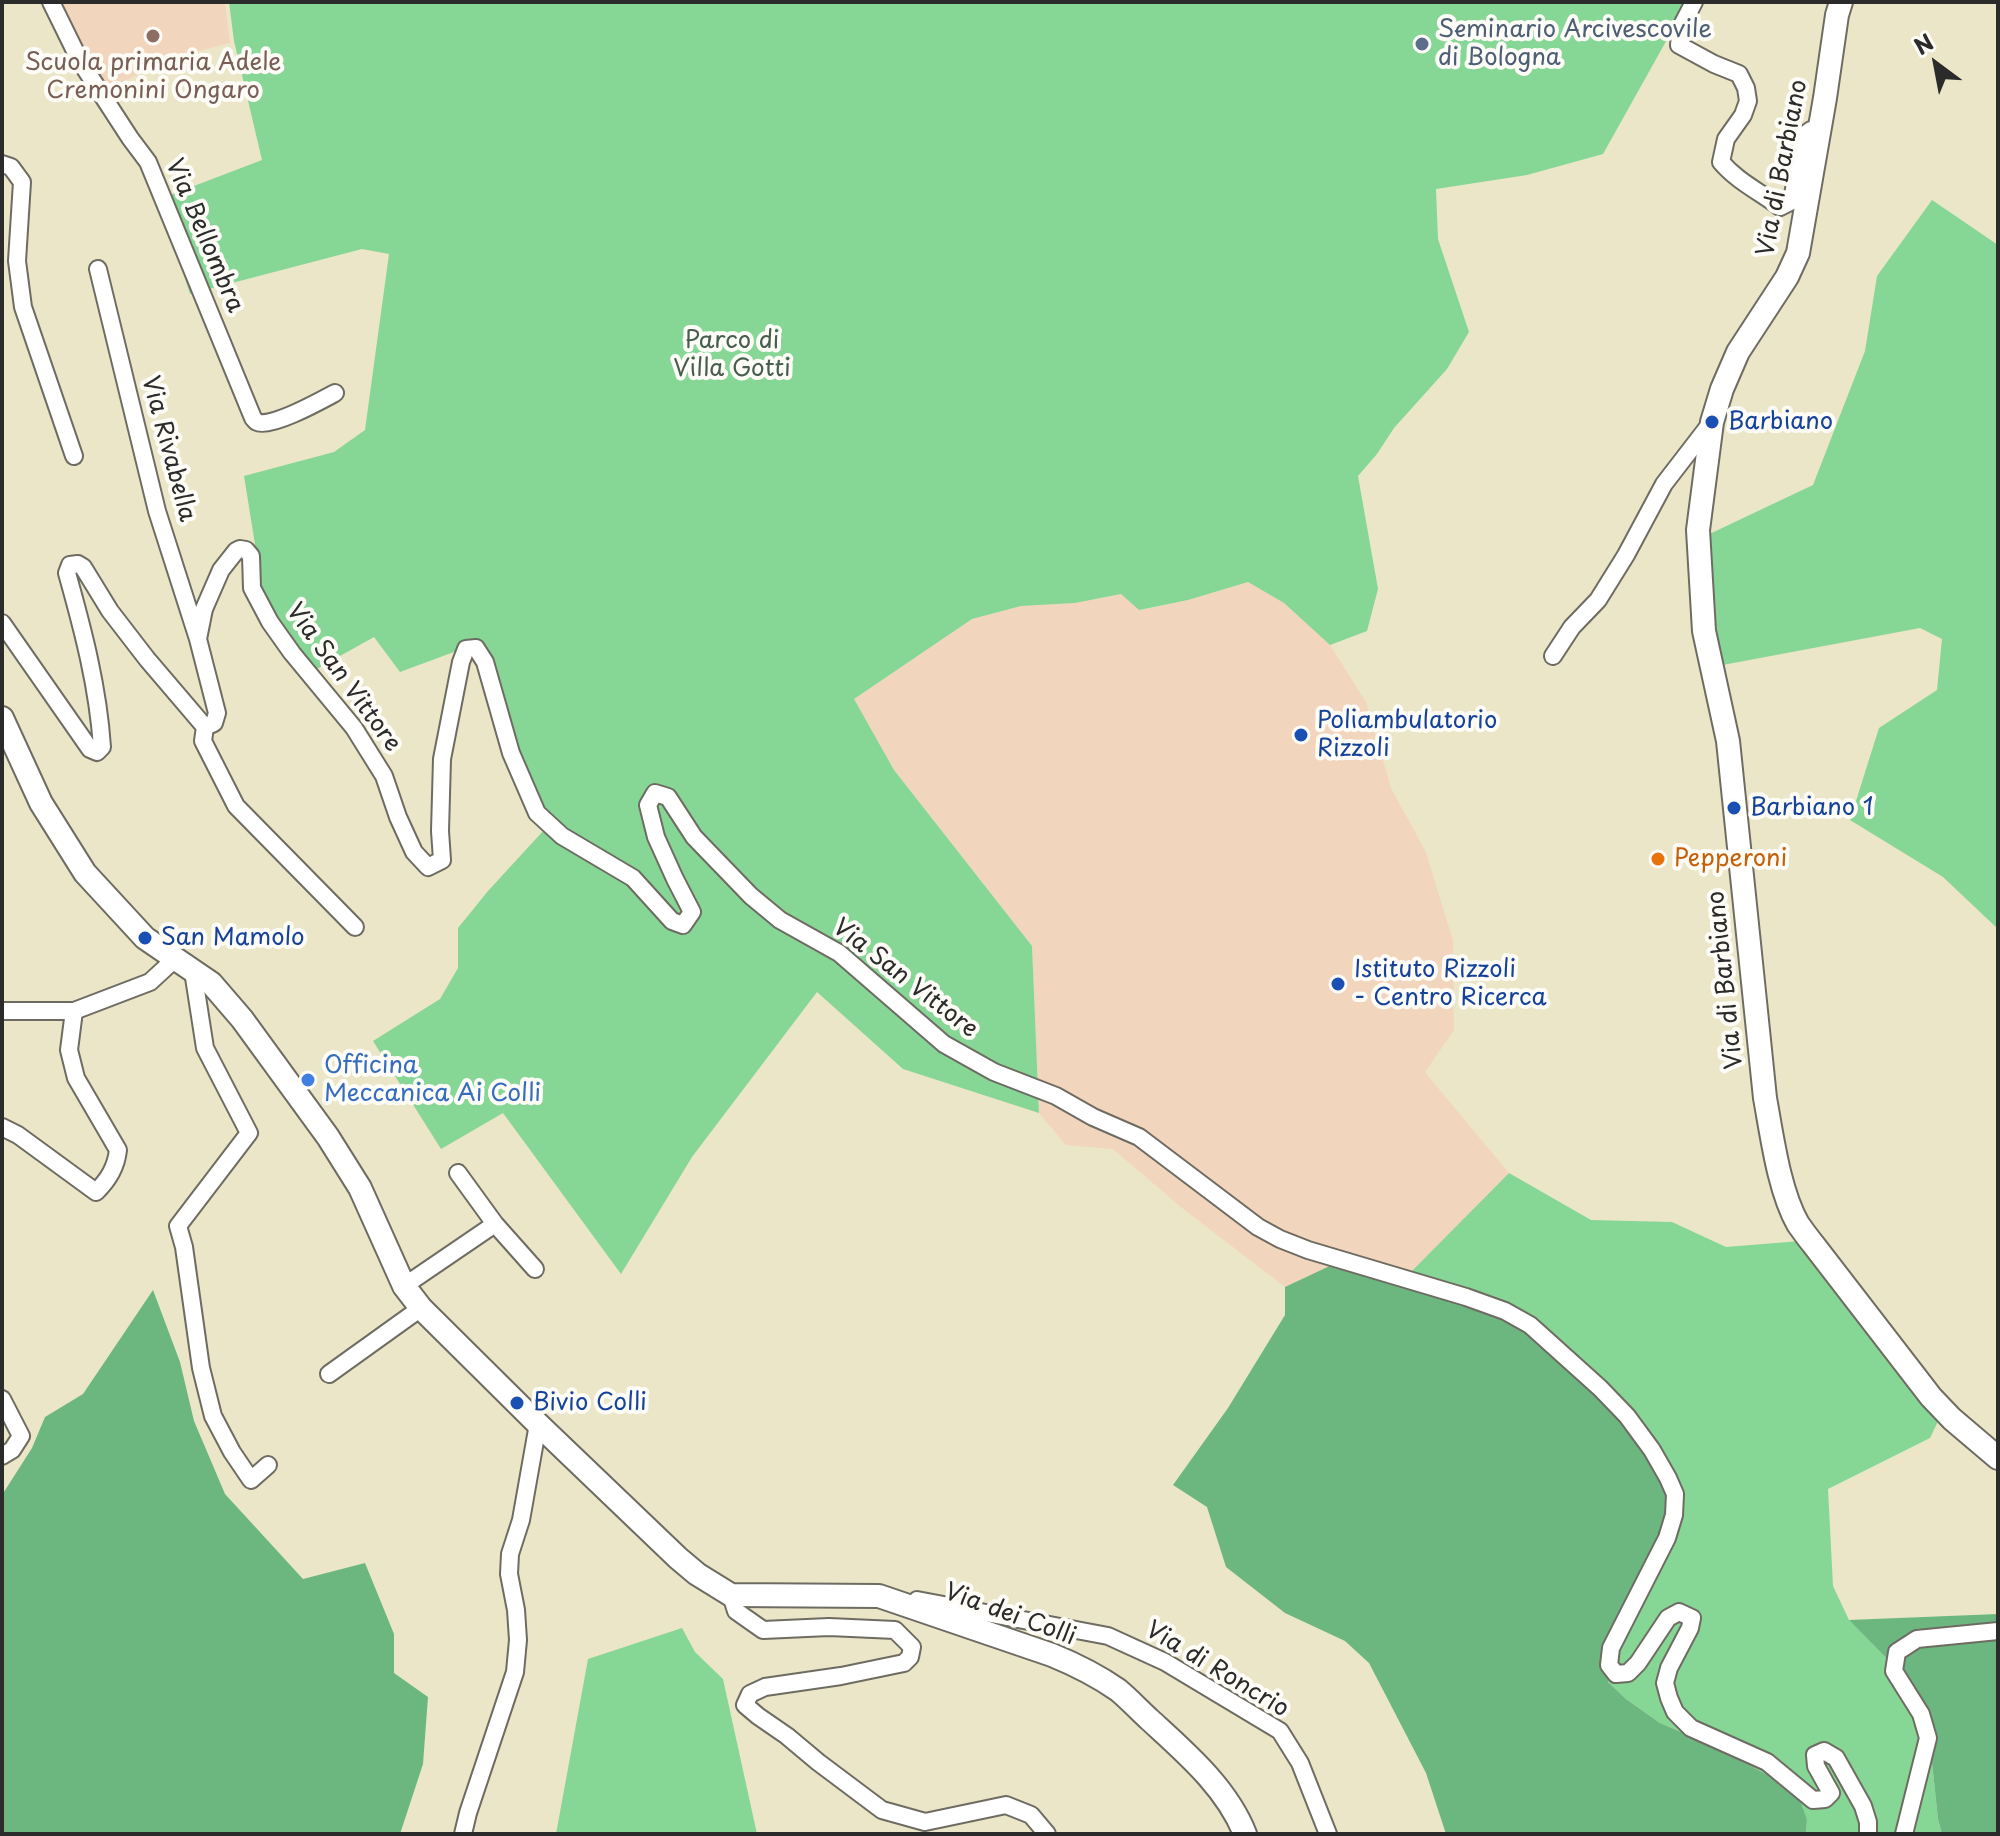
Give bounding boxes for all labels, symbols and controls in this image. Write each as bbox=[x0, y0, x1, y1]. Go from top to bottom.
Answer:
place label: Seminario Arcivescovile di Bologna bbox=[1438, 16, 1712, 72]
north arrow bbox=[1896, 24, 1976, 104]
text: N bbox=[1907, 25, 1939, 62]
marker: Scuola primaria Adele Cremonini Ongaro bbox=[144, 27, 162, 45]
marker: Seminario Arcivescovile di Bologna bbox=[1413, 35, 1431, 53]
place label: Scuola primaria Adele Cremonini Ongaro bbox=[25, 49, 281, 105]
street label: Via di Barbiano bbox=[1752, 77, 1814, 259]
street label: Via Bellombra bbox=[159, 155, 249, 317]
park label: Parco di Villa Gotti bbox=[673, 327, 791, 383]
street label: Via Rivabella bbox=[135, 373, 201, 525]
place label: Barbiano bbox=[1728, 408, 1833, 436]
marker: Barbiano bbox=[1703, 413, 1721, 431]
street label: Via San Vittore bbox=[280, 598, 406, 758]
place label: Poliambulatorio Rizzoli bbox=[1317, 707, 1497, 763]
marker: Poliambulatorio Rizzoli bbox=[1292, 726, 1310, 744]
place label: Barbiano 1 bbox=[1750, 794, 1874, 822]
marker: Barbiano 1 bbox=[1725, 799, 1743, 817]
place label: Pepperoni bbox=[1674, 845, 1787, 873]
marker: Pepperoni bbox=[1649, 850, 1667, 868]
street label: Via di Barbiano bbox=[1702, 889, 1750, 1071]
street label: Via San Vittore bbox=[827, 913, 983, 1045]
place label: San Mamolo bbox=[161, 924, 305, 952]
marker: San Mamolo bbox=[136, 929, 154, 947]
place label: Istituto Rizzoli - Centro Ricerca bbox=[1354, 956, 1547, 1012]
marker: Istituto Rizzoli - Centro Ricerca bbox=[1329, 975, 1347, 993]
place label: Officina Meccanica Ai Colli bbox=[324, 1052, 541, 1108]
marker: Officina Meccanica Ai Colli bbox=[299, 1071, 317, 1089]
place label: Bivio Colli bbox=[533, 1389, 647, 1417]
marker: Bivio Colli bbox=[508, 1394, 526, 1412]
street label: Via dei Colli bbox=[940, 1578, 1080, 1652]
street label: Via di Roncrio bbox=[1140, 1616, 1294, 1724]

